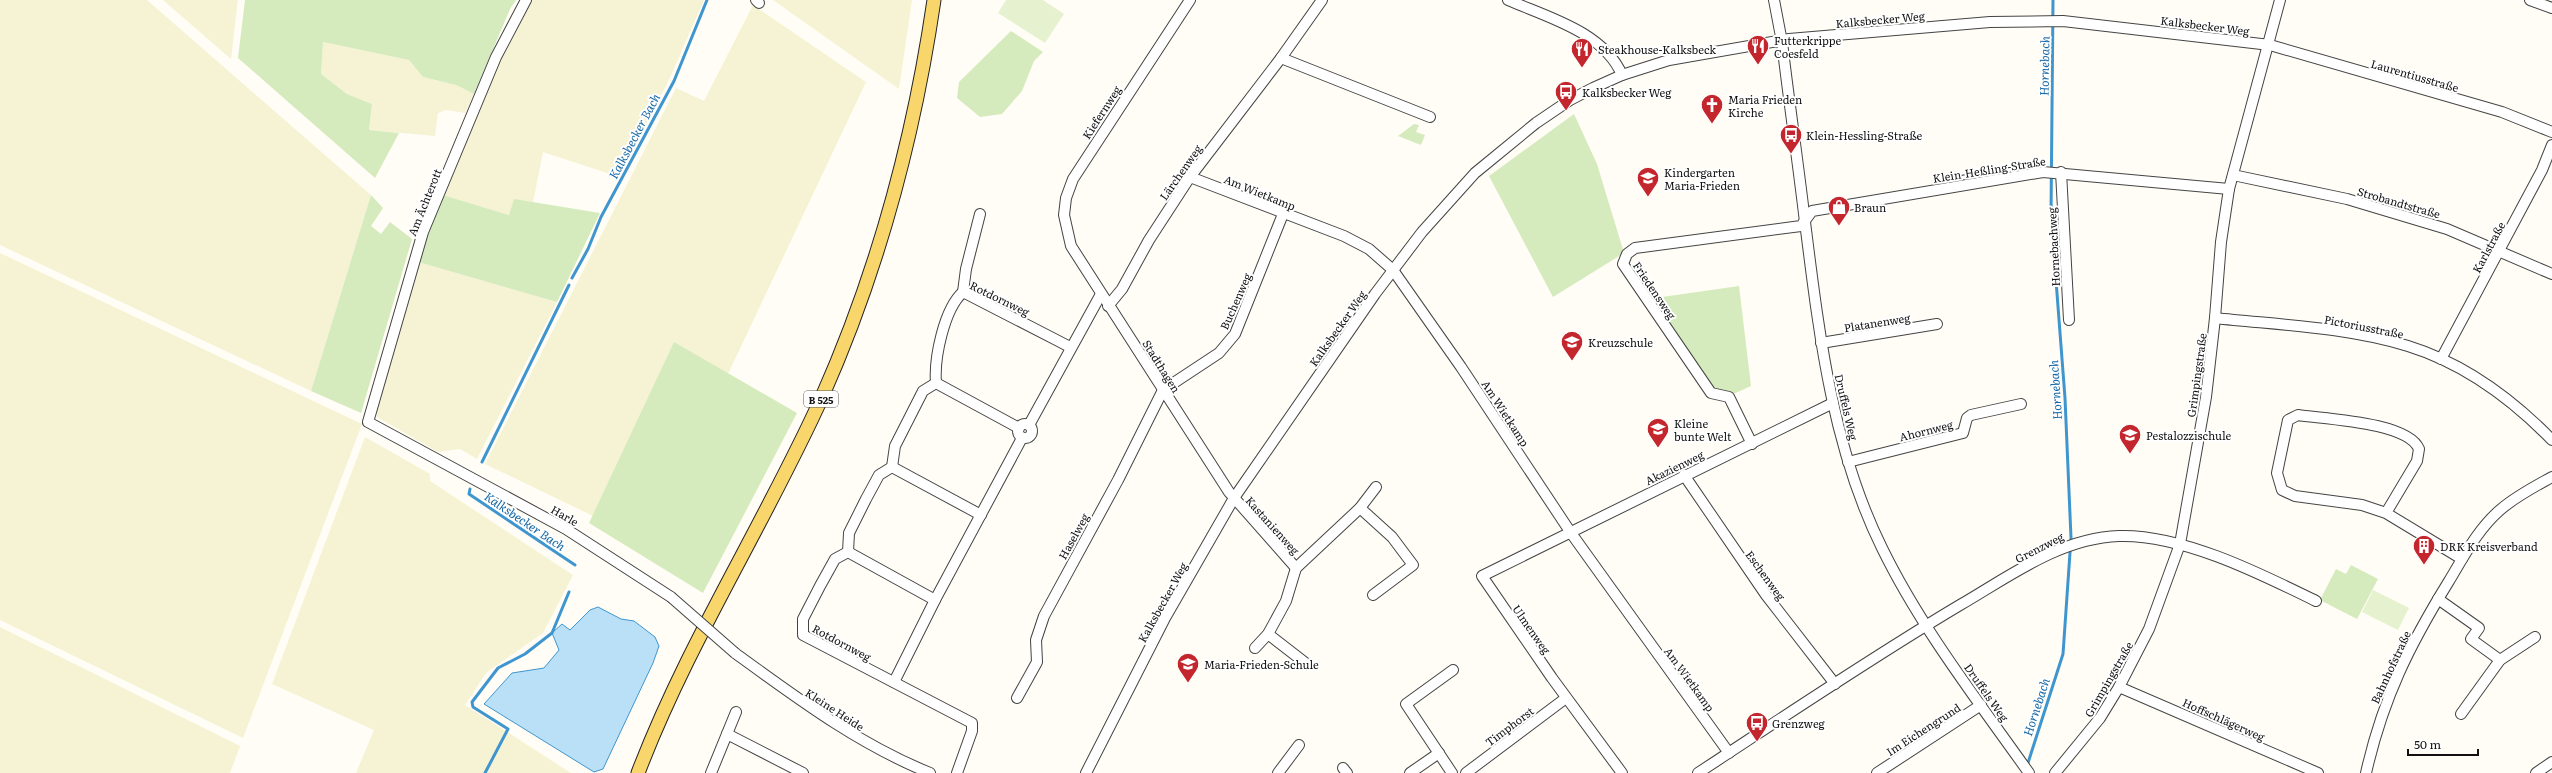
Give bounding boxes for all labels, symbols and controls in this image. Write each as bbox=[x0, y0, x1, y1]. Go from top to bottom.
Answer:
street label: Kalksbecker Weg bbox=[1835, 7, 1926, 31]
street label: Kalksbecker Weg bbox=[2160, 12, 2251, 38]
place label: Futterkrippe Coesfeld bbox=[1774, 32, 1842, 61]
restaurant icon: Futterkrippe Coesfeld bbox=[1745, 33, 1771, 66]
restaurant icon: Steakhouse-Kalksbeck bbox=[1569, 36, 1595, 69]
water label: Hornebach bbox=[2034, 36, 2054, 96]
place label: Steakhouse-Kalksbeck bbox=[1598, 41, 1716, 57]
street label: Laurentiusstraße bbox=[2369, 55, 2461, 95]
bus stop icon: Kalksbecker Weg bbox=[1553, 79, 1579, 112]
street label: Kiefernweg bbox=[1078, 81, 1125, 142]
place label: Kalksbecker Weg bbox=[1582, 84, 1672, 100]
water label: Kalksbecker Bach bbox=[604, 90, 664, 182]
place label: Maria Frieden Kirche bbox=[1728, 91, 1802, 120]
church icon: Maria Frieden Kirche bbox=[1699, 92, 1725, 125]
bus stop icon: Klein-Hessling-Straße bbox=[1778, 122, 1804, 155]
place label: Klein-Hessling-Straße bbox=[1806, 127, 1923, 143]
street label: Lärchenweg bbox=[1155, 140, 1205, 203]
street label: Klein-Heßling-Straße bbox=[1931, 152, 2047, 186]
place label: Kindergarten Maria-Frieden bbox=[1664, 164, 1740, 193]
street label: Am Ächterott bbox=[403, 165, 445, 238]
school or university icon: Kindergarten Maria-Frieden bbox=[1635, 165, 1661, 198]
street label: Am Wietkamp bbox=[1222, 170, 1298, 214]
street label: Strobandtstraße bbox=[2356, 182, 2443, 222]
shop icon: Braun bbox=[1826, 194, 1852, 227]
place label: Braun bbox=[1854, 199, 1886, 215]
street label: Hornebachweg bbox=[2043, 206, 2063, 287]
street label: Karlstraße bbox=[2468, 218, 2508, 275]
street label: Friedensweg bbox=[1630, 258, 1681, 323]
street label: Buchenweg bbox=[1215, 269, 1255, 332]
street label: Rotdornweg bbox=[968, 277, 1033, 320]
street label: Kalksbecker Weg bbox=[1305, 286, 1370, 369]
street label: Platanenweg bbox=[1843, 309, 1912, 335]
street label: Pictoriusstraße bbox=[2323, 310, 2405, 342]
school or university icon: Kreuzschule bbox=[1559, 329, 1585, 362]
street label: Grimpingstraße bbox=[2182, 332, 2210, 418]
place label: Kreuzschule bbox=[1588, 334, 1653, 350]
street label: Stadthagen bbox=[1139, 336, 1185, 396]
water label: Hornebach bbox=[2044, 360, 2066, 420]
street label: Druffels Weg bbox=[1832, 372, 1863, 443]
street label: Am Wietkamp bbox=[1479, 377, 1534, 449]
road number: B 525 bbox=[804, 391, 838, 407]
place label: Kleine bunte Welt bbox=[1674, 415, 1732, 444]
street label: Ahornweg bbox=[1897, 415, 1955, 444]
school or university icon: Kleine bunte Welt bbox=[1645, 416, 1671, 449]
school or university icon: Pestalozzischule bbox=[2117, 422, 2143, 455]
place label: Pestalozzischule bbox=[2146, 427, 2232, 443]
street label: Akazienweg bbox=[1642, 446, 1707, 488]
water label: Kalksbecker Bach bbox=[481, 487, 569, 555]
street label: Kastanienweg bbox=[1242, 492, 1304, 558]
street label: Harle bbox=[548, 501, 582, 529]
street label: Haselweg bbox=[1054, 509, 1093, 562]
street label: Grenzweg bbox=[2012, 528, 2067, 566]
building icon: DRK Kreisverband bbox=[2411, 533, 2437, 566]
place label: DRK Kreisverband bbox=[2440, 538, 2538, 554]
street label: Eschenweg bbox=[1742, 547, 1790, 604]
street label: Kalksbecker Weg bbox=[1133, 558, 1191, 645]
street label: Ulmenweg bbox=[1509, 601, 1555, 658]
street label: Rotdornweg bbox=[810, 620, 875, 665]
street label: Bahnhofstraße bbox=[2366, 628, 2414, 706]
street label: Grimpingstraße bbox=[2080, 638, 2136, 720]
street label: Am Wietkamp bbox=[1661, 644, 1719, 715]
school or university icon: Maria-Frieden-Schule bbox=[1175, 651, 1201, 684]
place label: Maria-Frieden-Schule bbox=[1204, 656, 1319, 672]
street label: Druffels Weg bbox=[1961, 660, 2013, 725]
water label: Hornebach bbox=[2018, 676, 2054, 738]
street label: Kleine Heide bbox=[802, 684, 868, 734]
street label: Hoffschlägerweg bbox=[2180, 694, 2268, 745]
street label: Im Eichengrund bbox=[1883, 699, 1964, 759]
street label: Timphorst bbox=[1481, 702, 1537, 750]
bus stop icon: Grenzweg bbox=[1744, 710, 1770, 743]
place label: Grenzweg bbox=[1772, 715, 1826, 731]
scale bar bbox=[2408, 731, 2478, 757]
text: 50 m bbox=[2414, 735, 2441, 753]

